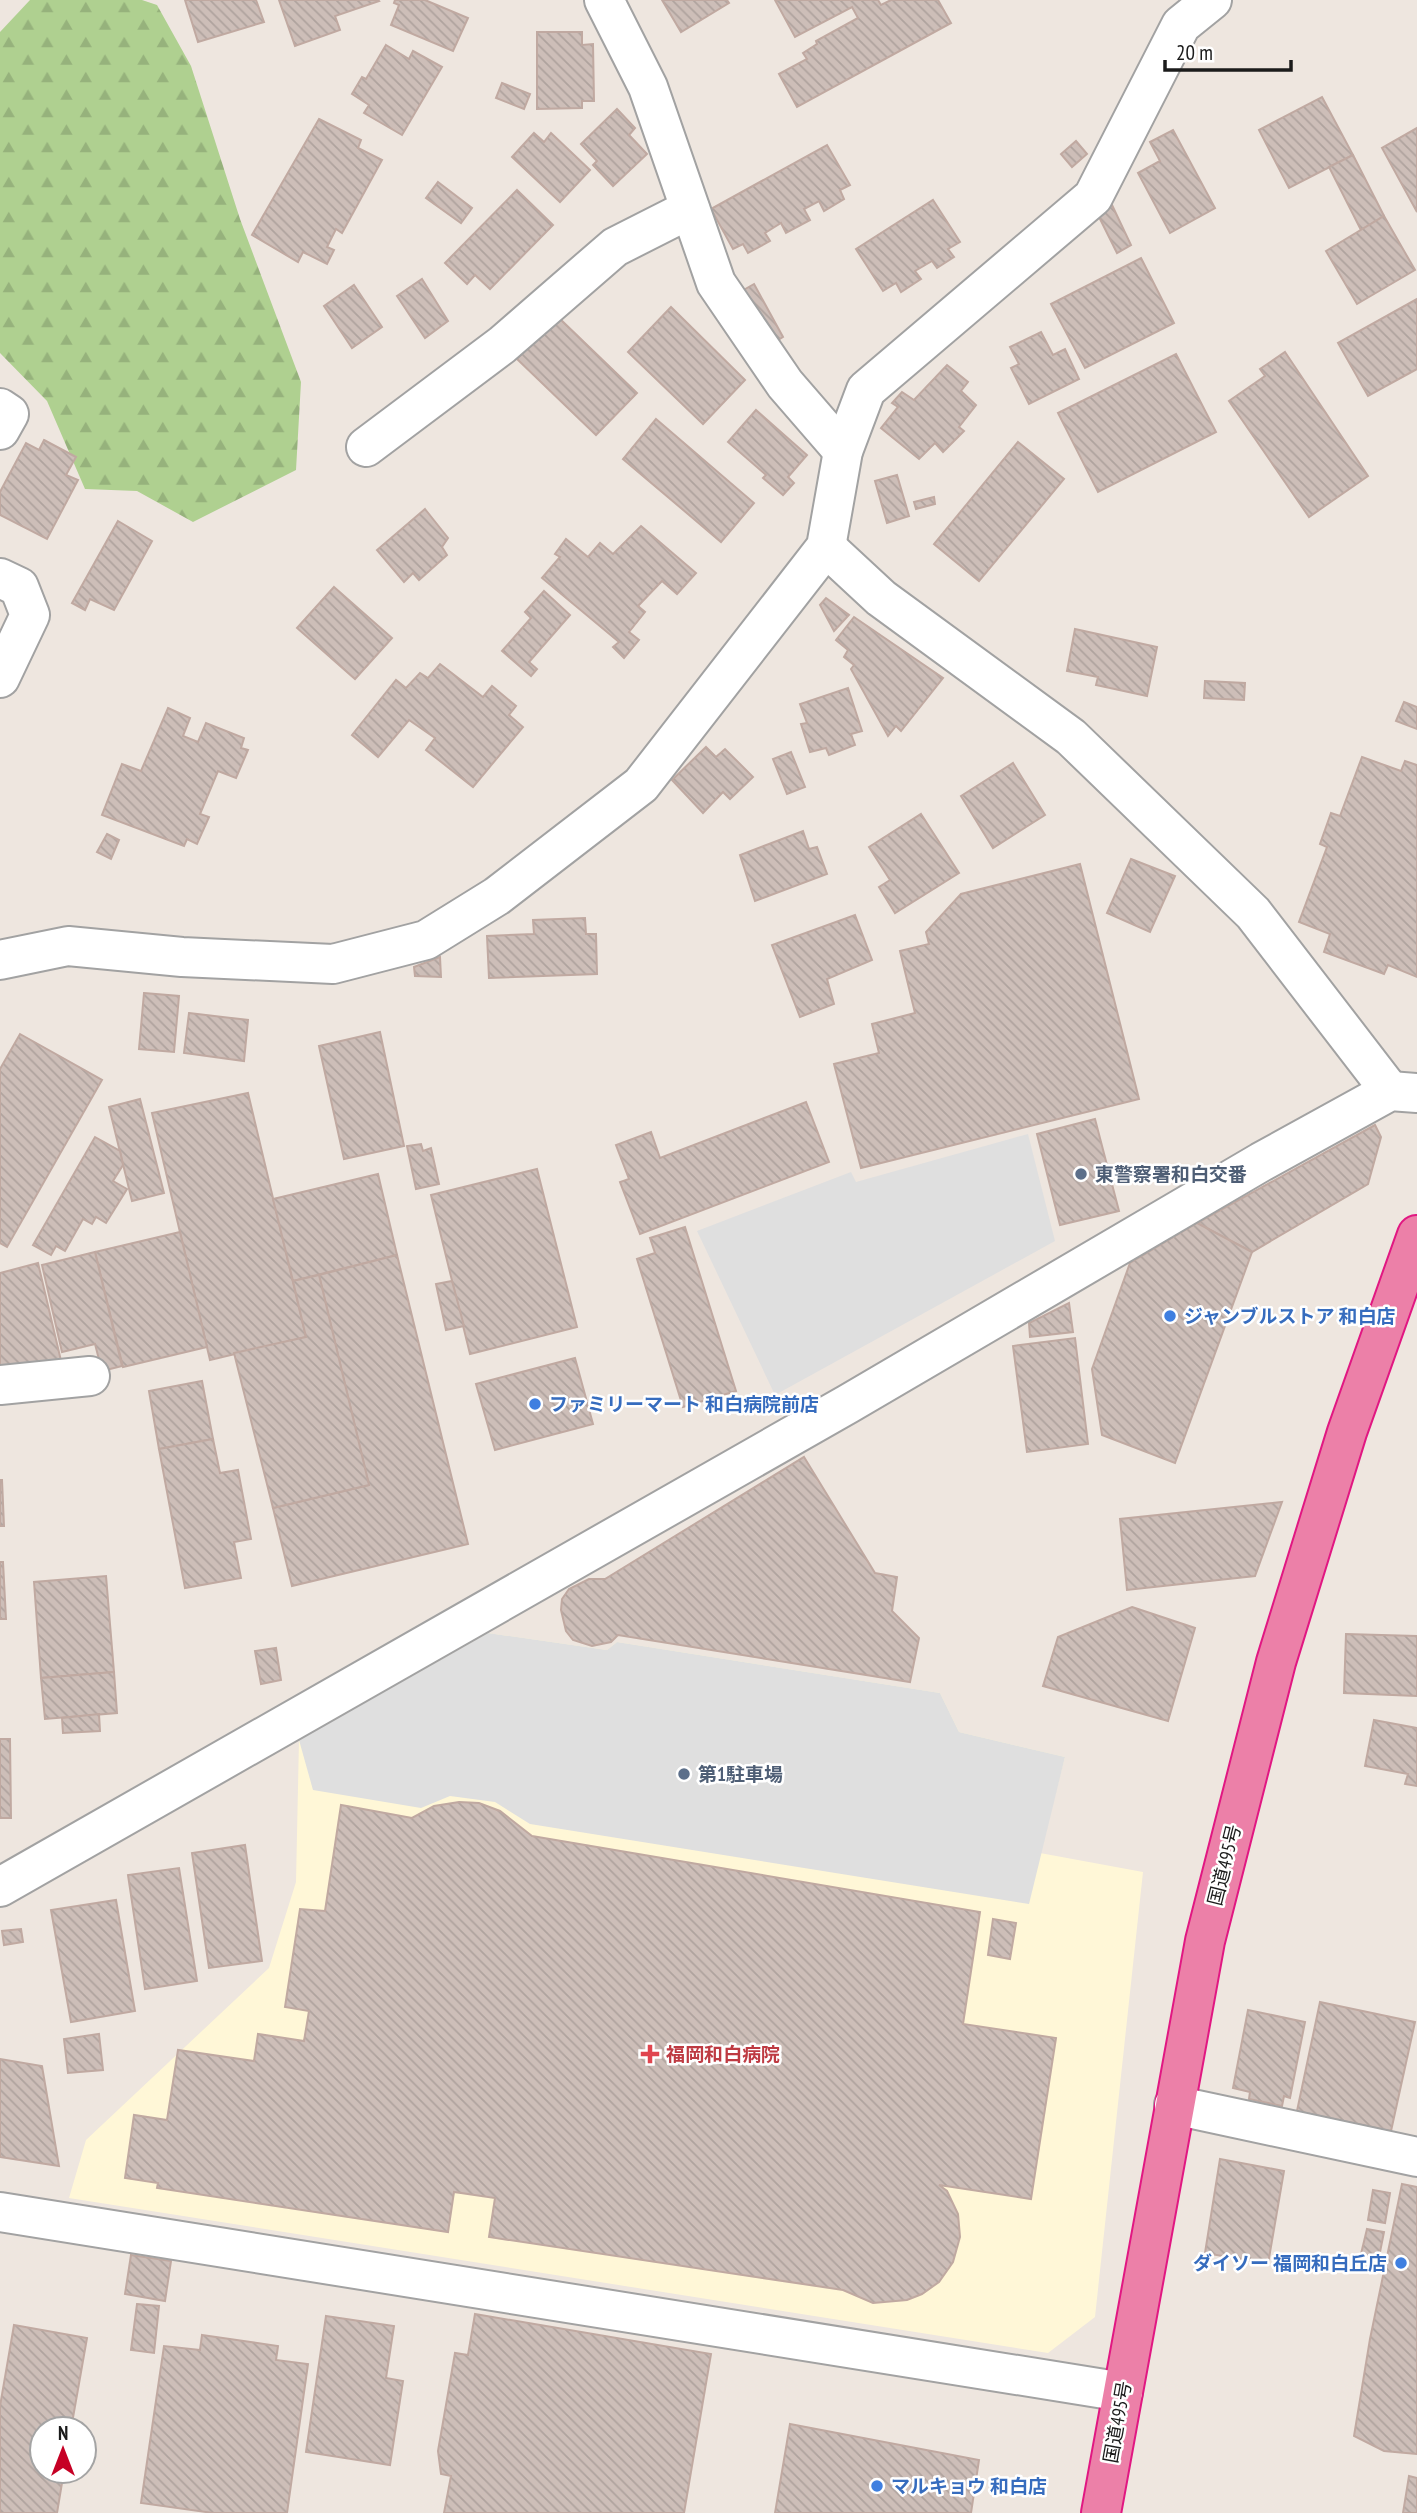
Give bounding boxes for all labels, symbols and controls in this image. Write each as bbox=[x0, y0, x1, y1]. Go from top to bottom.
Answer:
scale bar bbox=[1165, 28, 1291, 72]
text: 20 m bbox=[1176, 39, 1213, 66]
place label: 東警察署和白交番 bbox=[1095, 1162, 1247, 1186]
marker: 東警察署和白交番 bbox=[1073, 1166, 1089, 1182]
place label: ジャンブルストア 和白店 bbox=[1184, 1304, 1395, 1328]
marker: ジャンブルストア 和白店 bbox=[1162, 1308, 1178, 1324]
place label: ファミリーマート 和白病院前店 bbox=[549, 1392, 819, 1416]
marker: ファミリーマート 和白病院前店 bbox=[527, 1396, 543, 1412]
place label: 第1駐車場 bbox=[698, 1762, 783, 1786]
marker: 第1駐車場 bbox=[676, 1766, 692, 1782]
street label: 国道495号 bbox=[1202, 1822, 1246, 1908]
place label: 福岡和白病院 bbox=[666, 2042, 780, 2066]
marker: 福岡和白病院 bbox=[640, 2044, 660, 2064]
place label: ダイソー 福岡和白丘店 bbox=[1193, 2251, 1387, 2275]
marker: ダイソー 福岡和白丘店 bbox=[1393, 2255, 1409, 2271]
street label: 国道495号 bbox=[1098, 2379, 1136, 2465]
north arrow bbox=[28, 2415, 98, 2485]
text: N bbox=[58, 2421, 68, 2445]
place label: マルキョウ 和白店 bbox=[891, 2474, 1047, 2498]
marker: マルキョウ 和白店 bbox=[869, 2478, 885, 2494]

